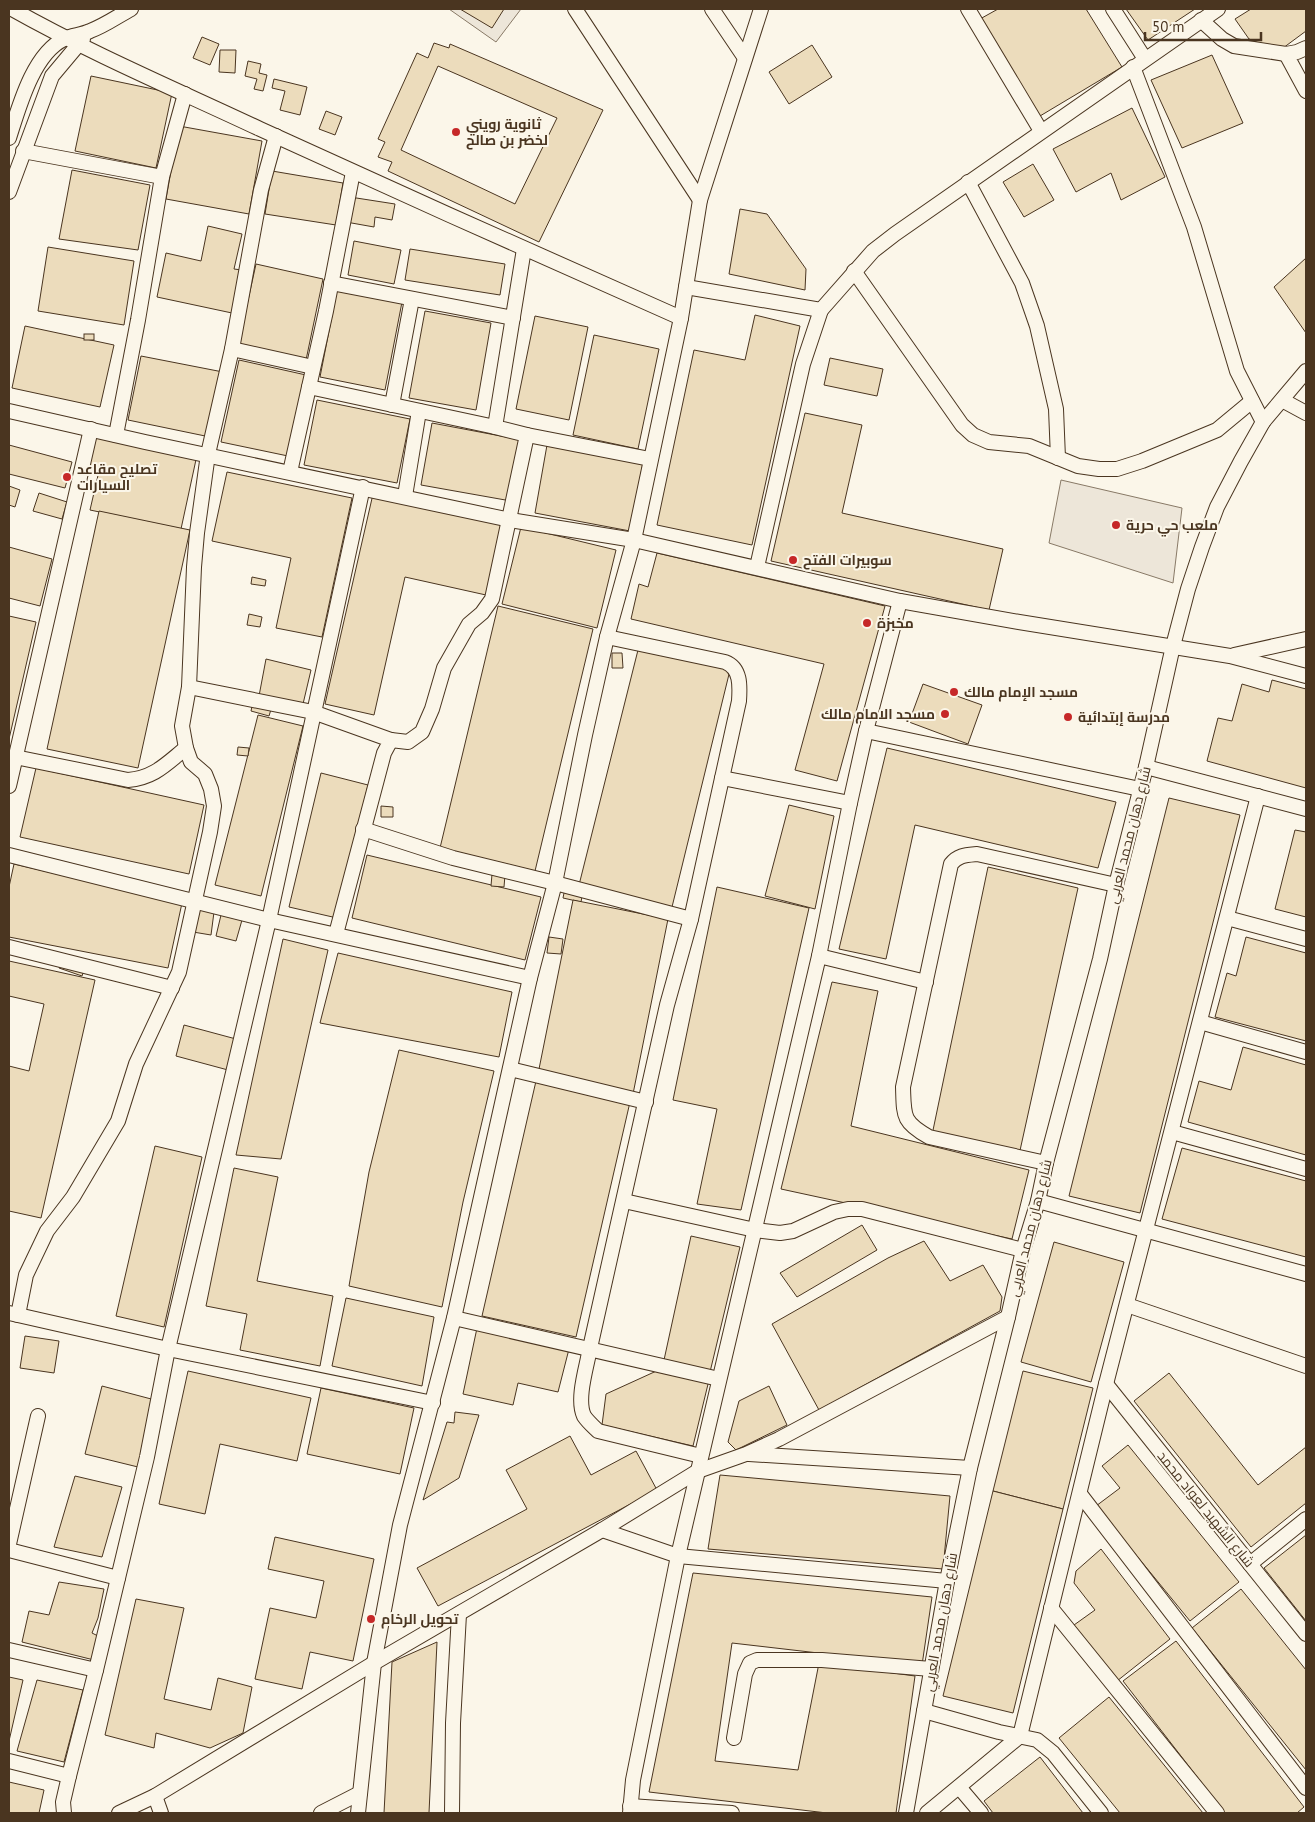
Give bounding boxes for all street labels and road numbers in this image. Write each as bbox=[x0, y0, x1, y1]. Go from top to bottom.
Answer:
street label: شارع دهان محمد العربي bbox=[1103, 764, 1158, 906]
street label: شارع دهان محمد العربي bbox=[1004, 1157, 1059, 1299]
street label: شارع الشهيد لعواد محمد bbox=[1154, 1447, 1258, 1571]
street label: شارع دهان محمد العربي bbox=[919, 1551, 964, 1693]

